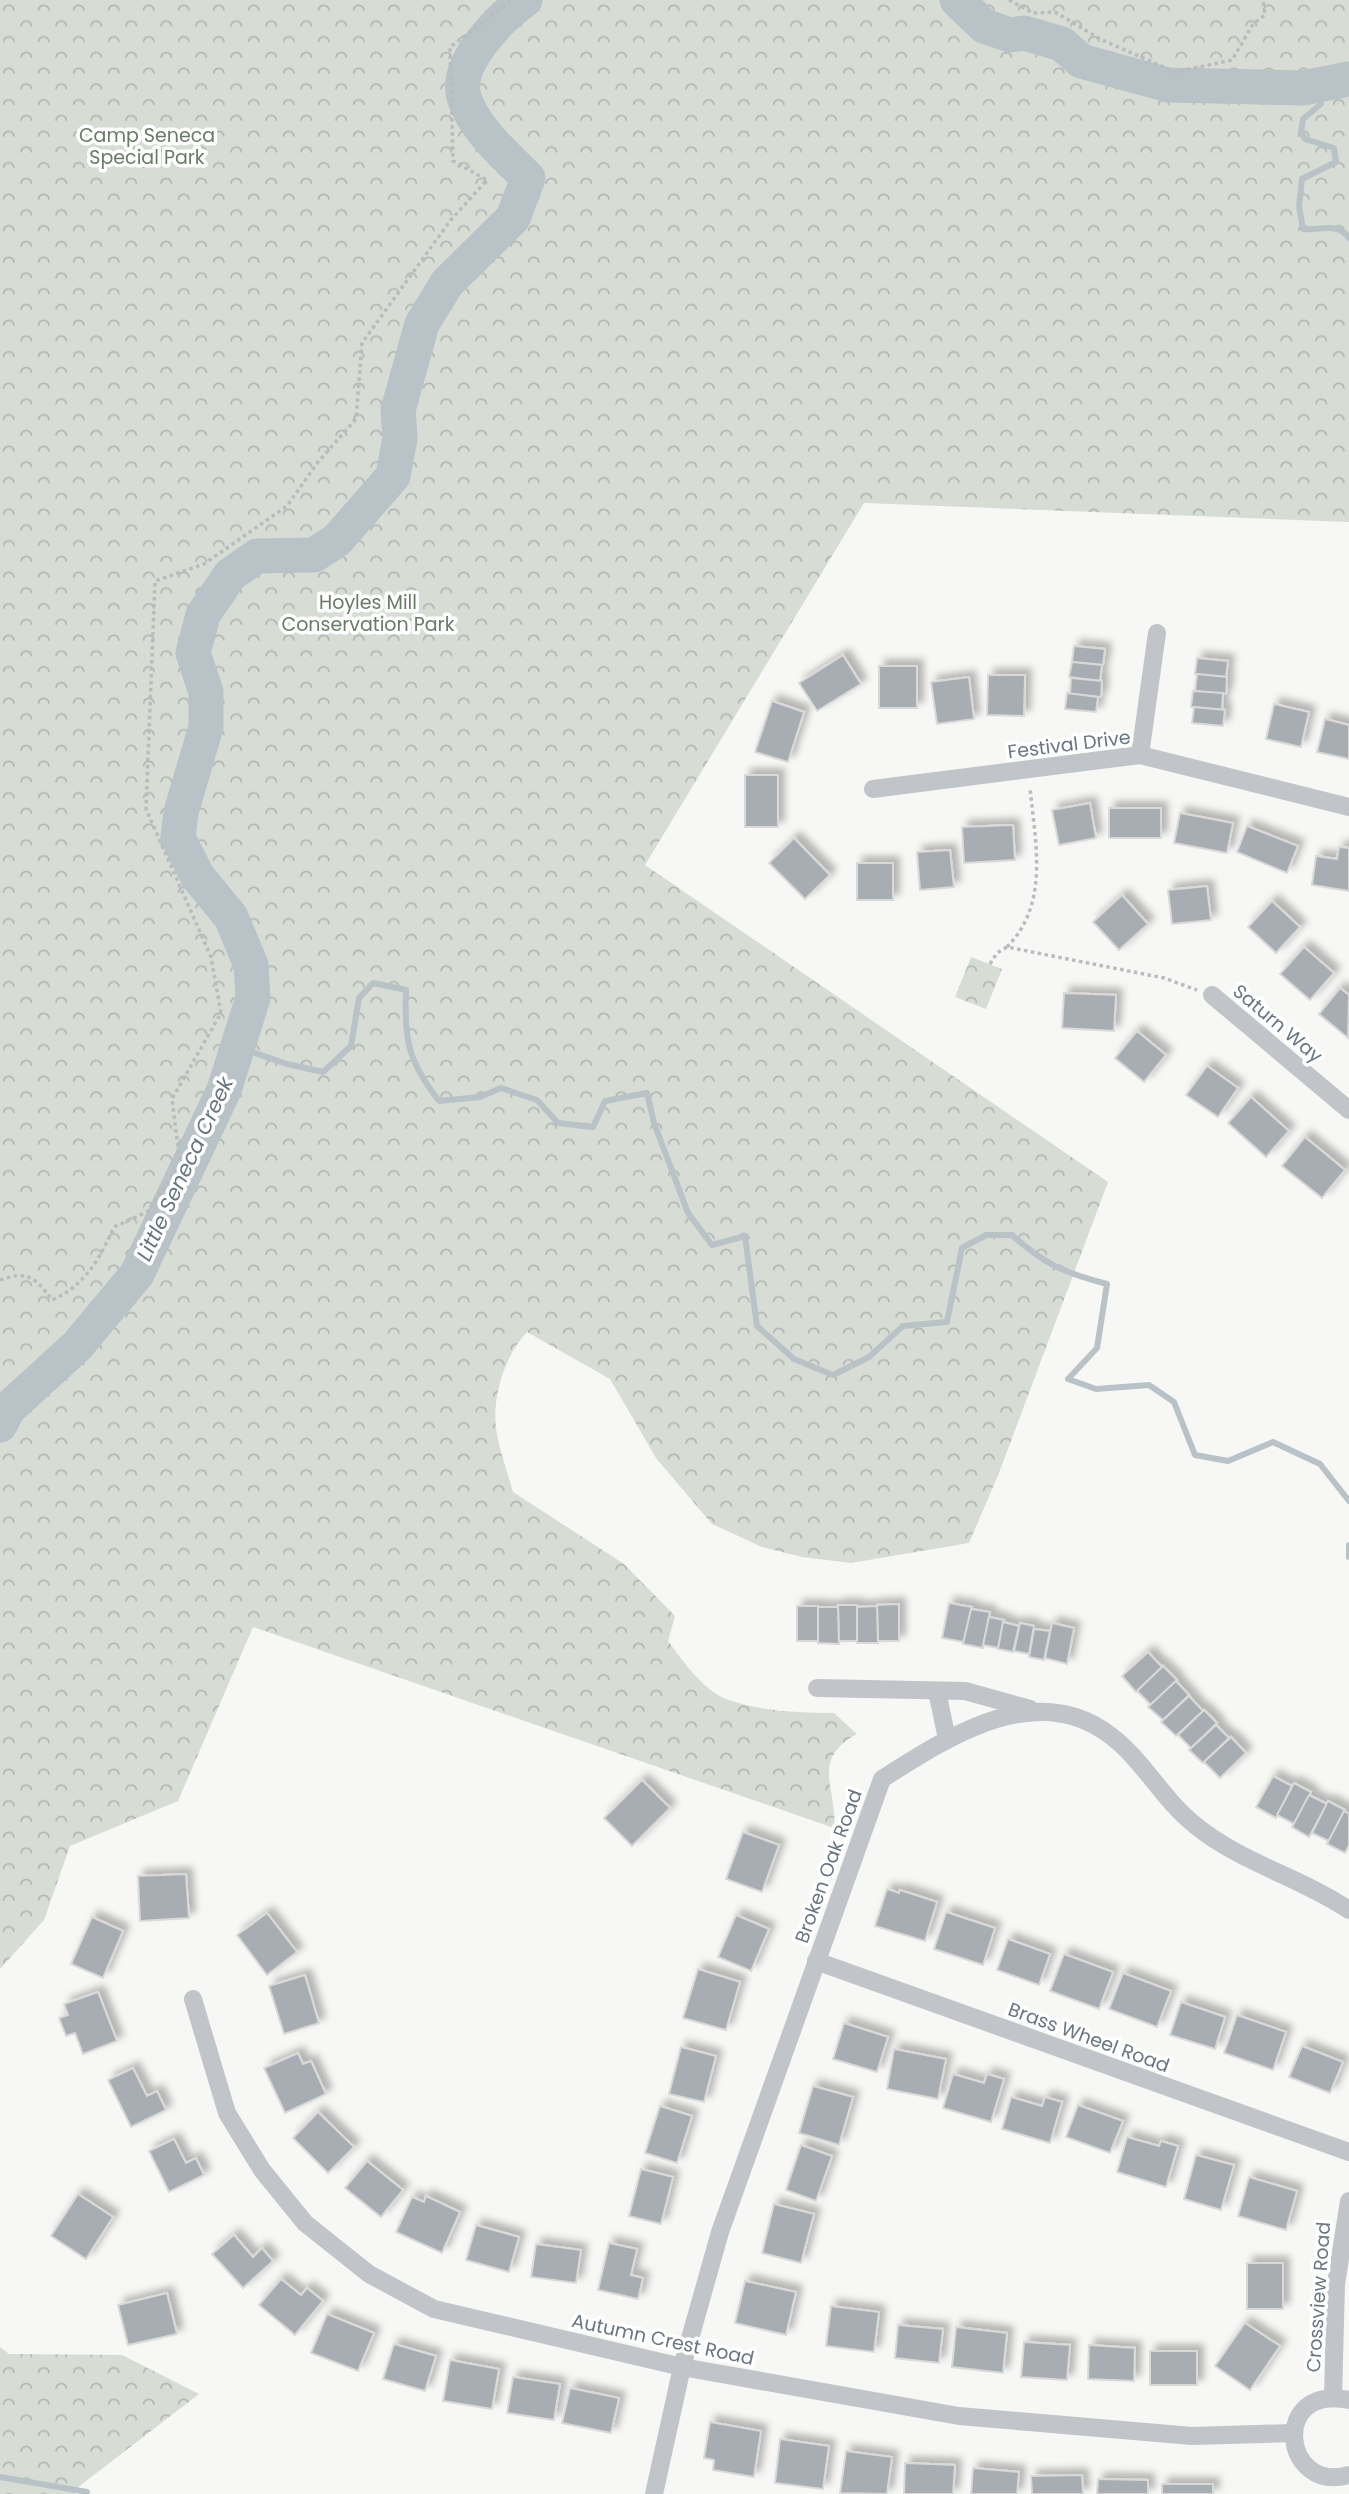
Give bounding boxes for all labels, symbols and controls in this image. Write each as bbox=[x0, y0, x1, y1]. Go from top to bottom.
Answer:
park label: Camp Seneca Special Park bbox=[79, 122, 215, 171]
park label: Hoyles Mill Conservation Park bbox=[282, 589, 455, 638]
street label: Festival Drive bbox=[1006, 724, 1132, 765]
street label: Saturn Way bbox=[1227, 978, 1329, 1069]
water label: Little Seneca Creek bbox=[129, 1071, 240, 1265]
street label: Broken Oak Road bbox=[788, 1786, 869, 1947]
street label: Brass Wheel Road bbox=[1004, 1996, 1173, 2079]
street label: Crossview Road bbox=[1300, 2221, 1337, 2373]
street label: Autumn Crest Road bbox=[569, 2307, 757, 2372]

